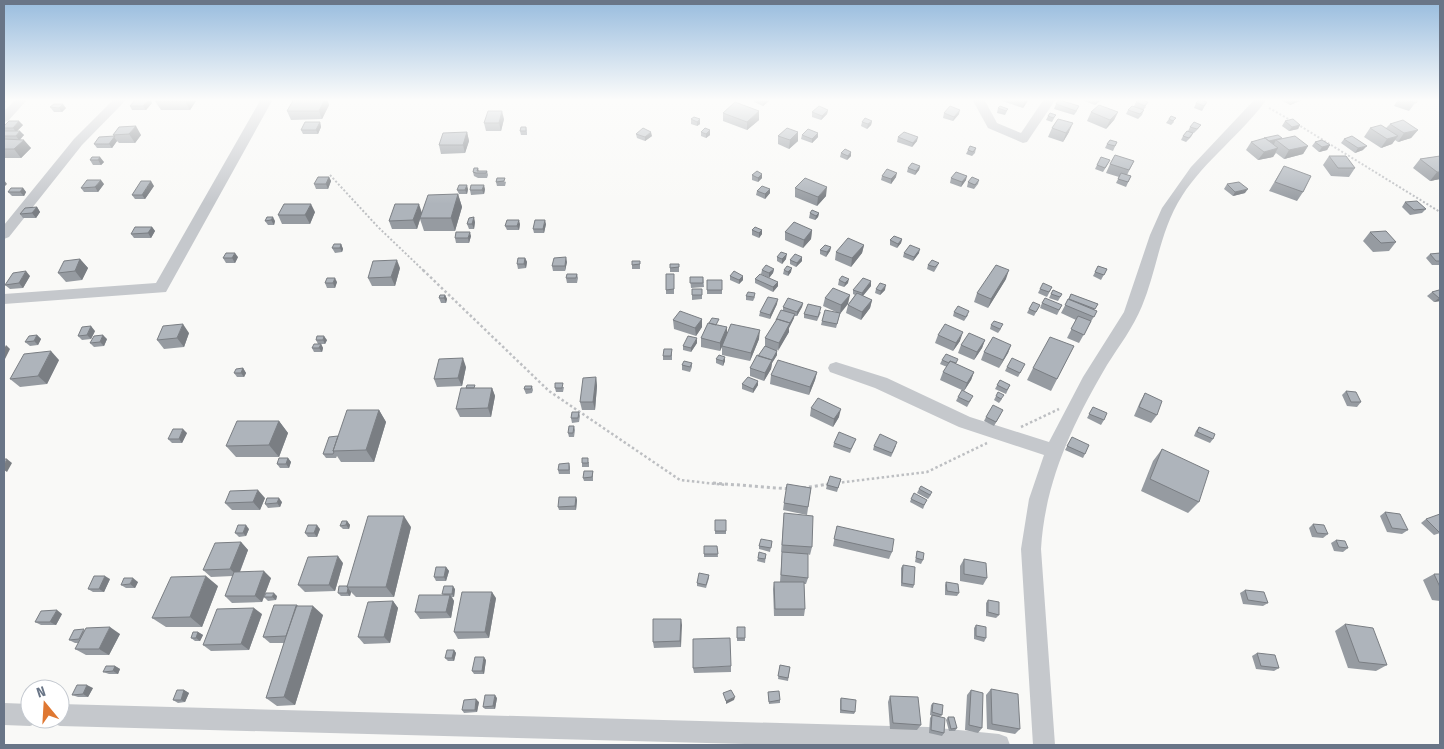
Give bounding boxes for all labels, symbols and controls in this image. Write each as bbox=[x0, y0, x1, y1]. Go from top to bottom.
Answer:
north arrow bbox=[20, 679, 70, 729]
text: N bbox=[35, 683, 48, 701]

